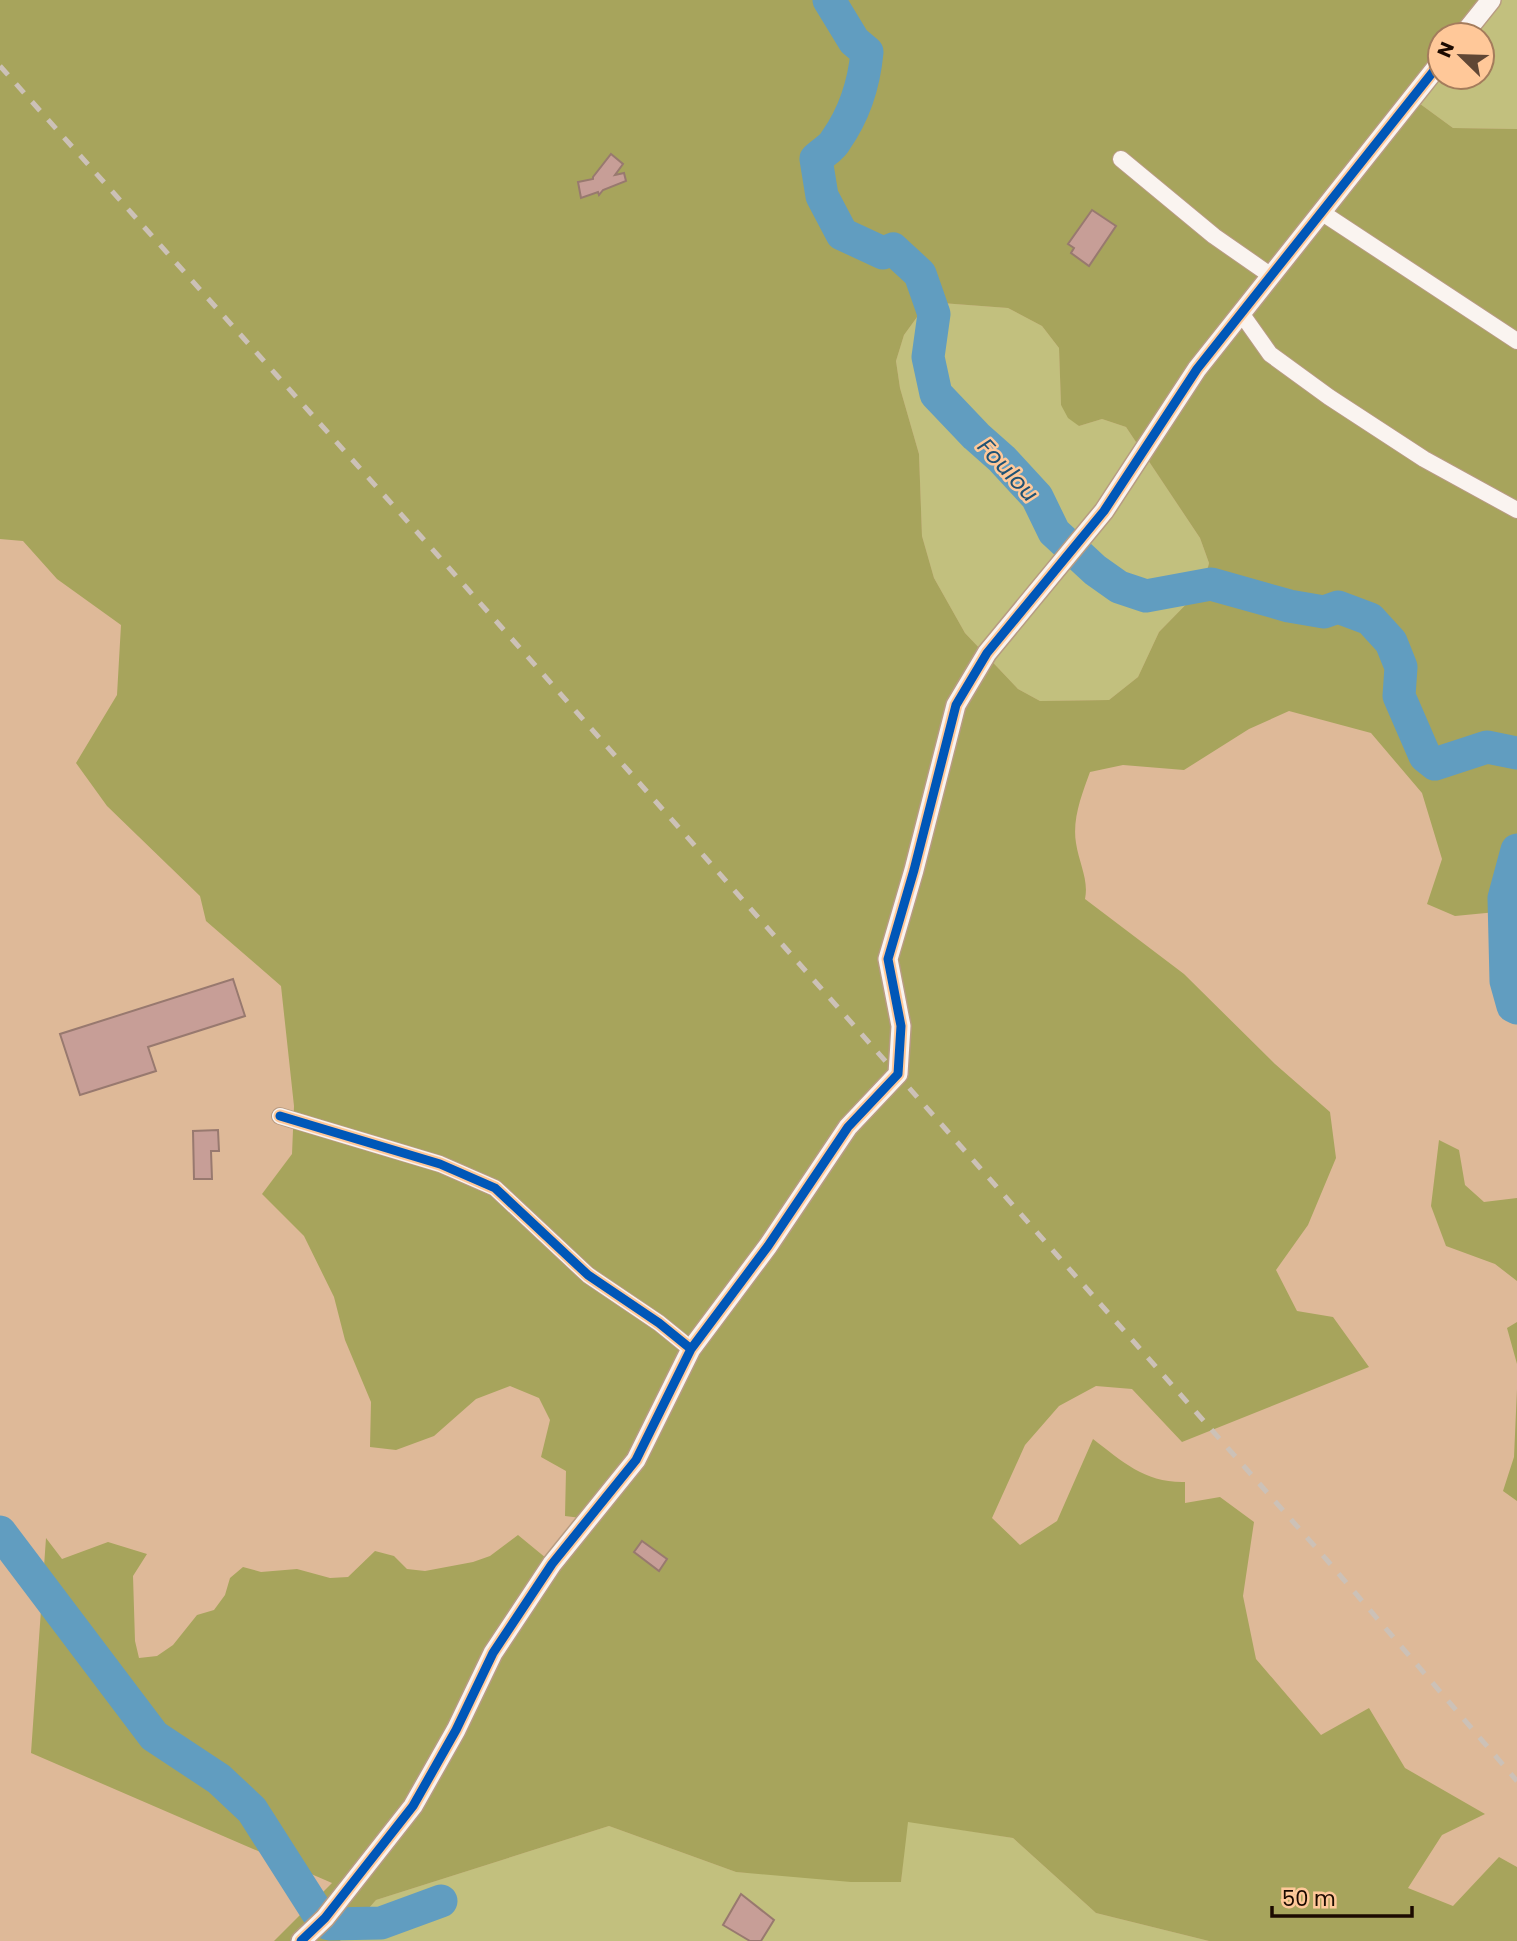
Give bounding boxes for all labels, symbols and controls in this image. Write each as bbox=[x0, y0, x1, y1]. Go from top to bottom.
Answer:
north arrow bbox=[1426, 21, 1496, 91]
text: N bbox=[1431, 38, 1461, 61]
water label: Foulou bbox=[970, 431, 1046, 509]
scale bar bbox=[1272, 1874, 1412, 1918]
text: 50 m bbox=[1282, 1884, 1336, 1913]

